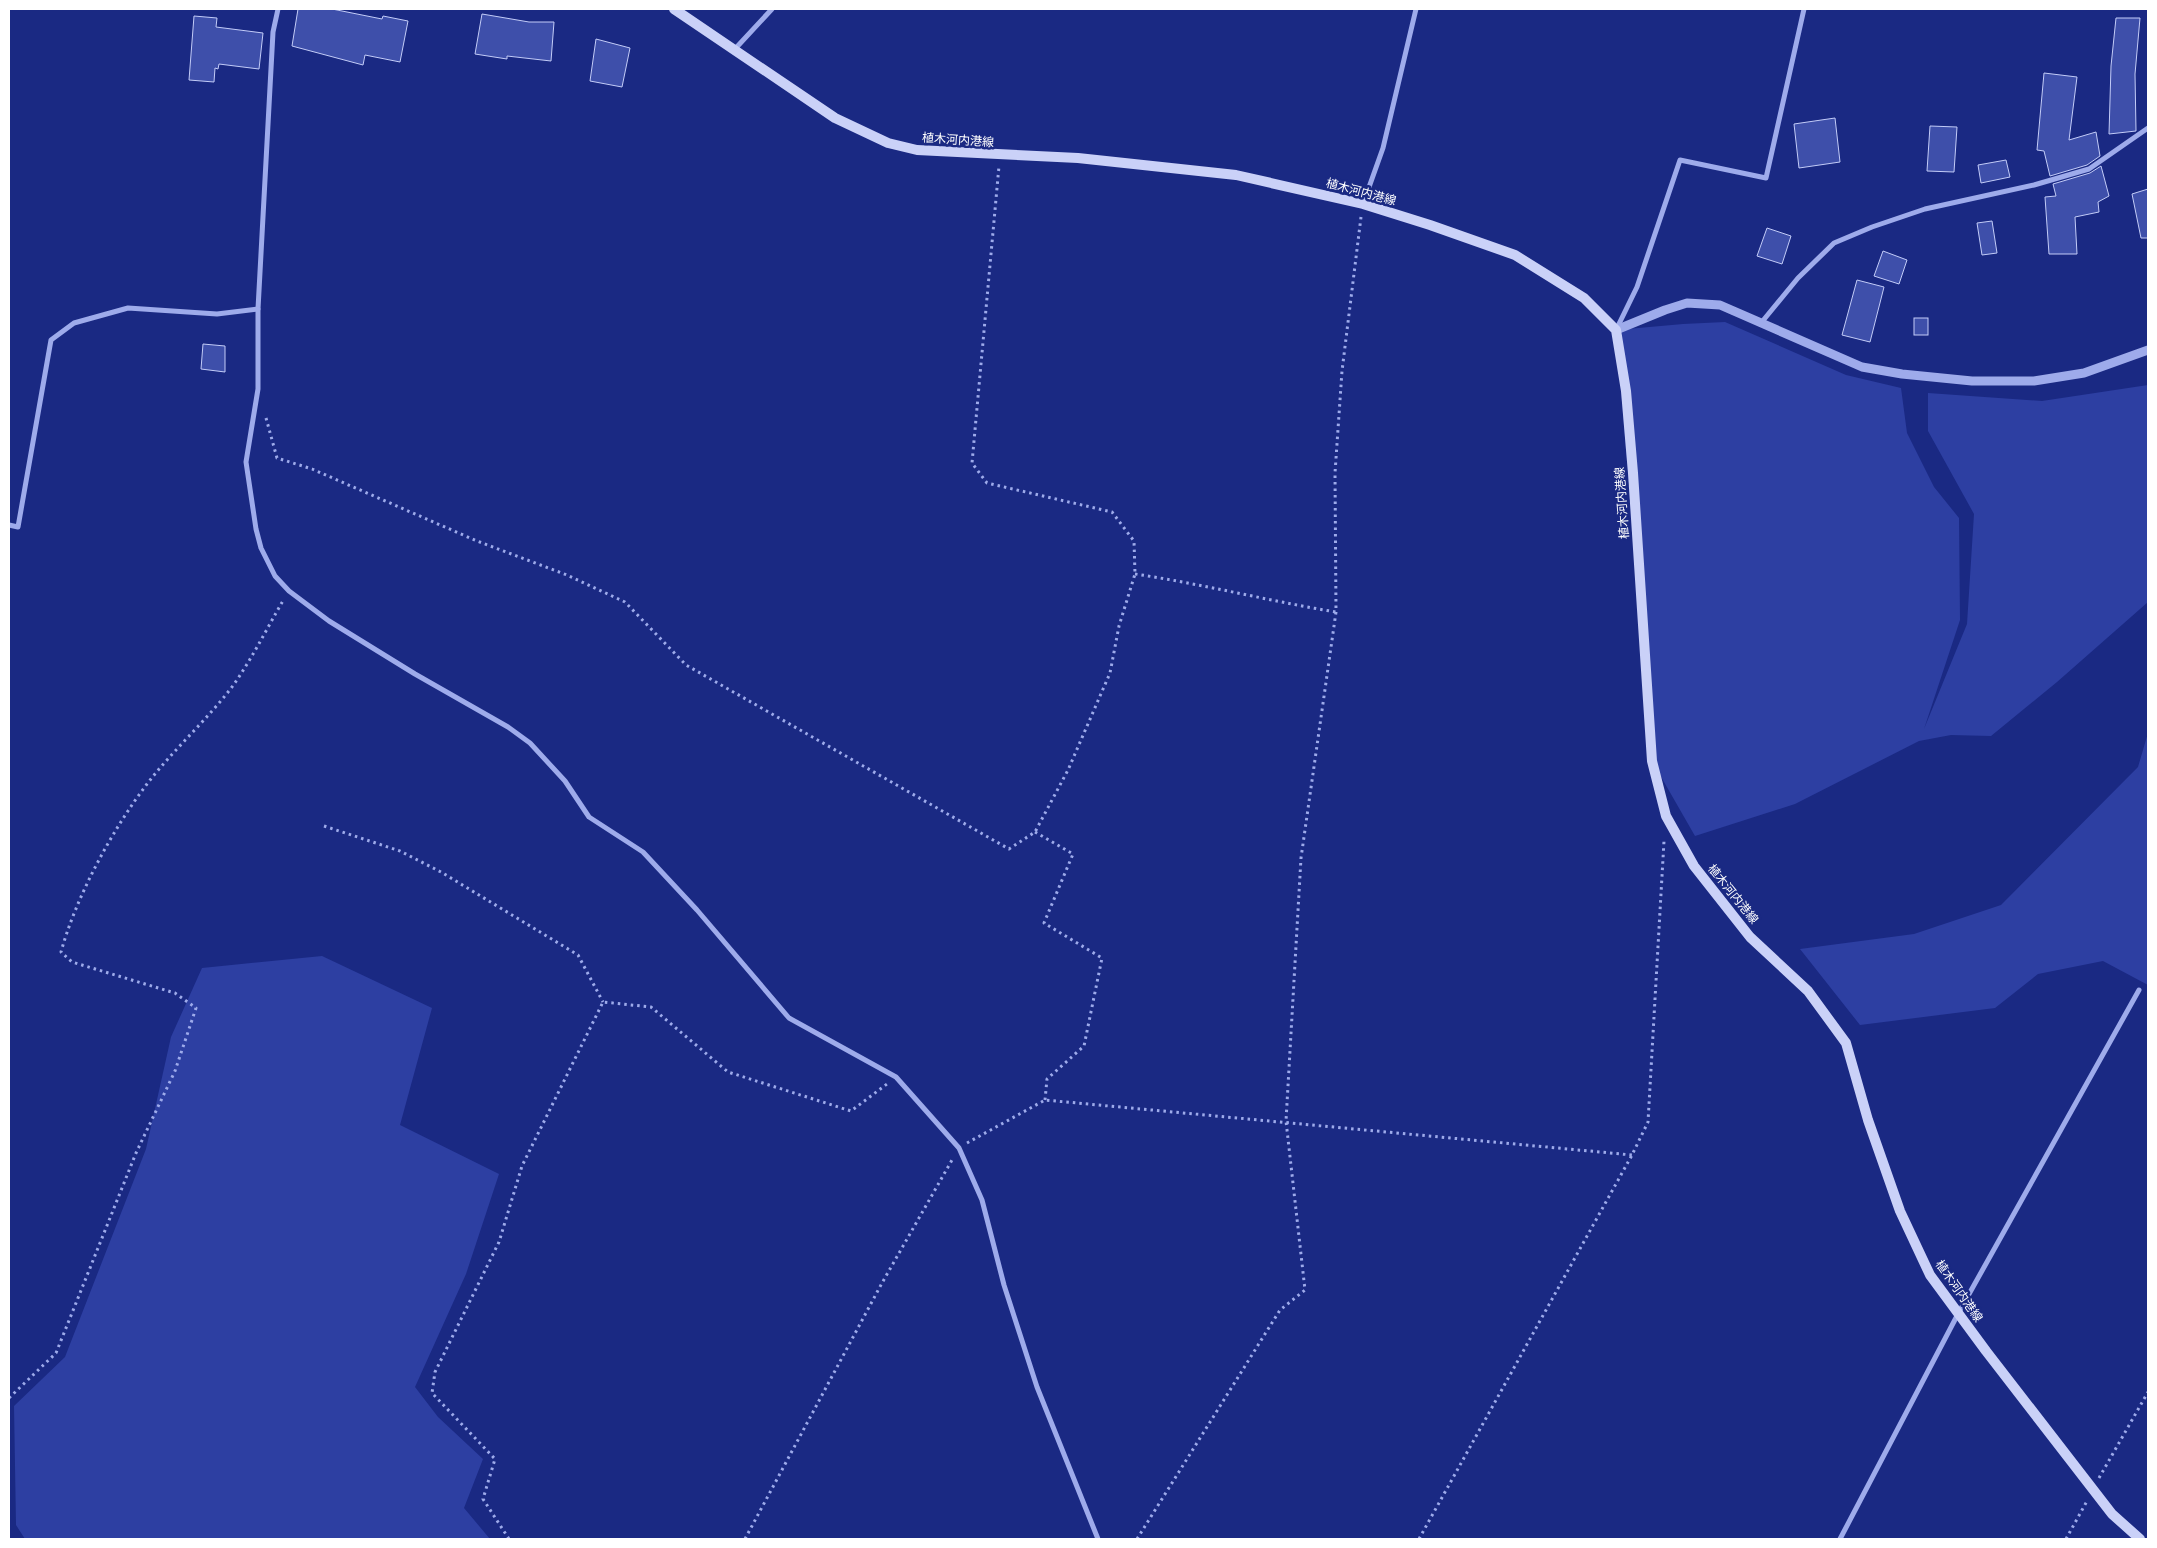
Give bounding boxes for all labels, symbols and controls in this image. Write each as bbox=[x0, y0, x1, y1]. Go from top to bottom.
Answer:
street label: 植木河内港線 bbox=[922, 131, 994, 149]
street label: 植木河内港線 bbox=[1324, 176, 1398, 208]
street label: 植木河内港線 bbox=[1613, 467, 1631, 539]
street label: 植木河内港線 bbox=[1705, 862, 1761, 926]
street label: 植木河内港線 bbox=[1933, 1257, 1985, 1325]

